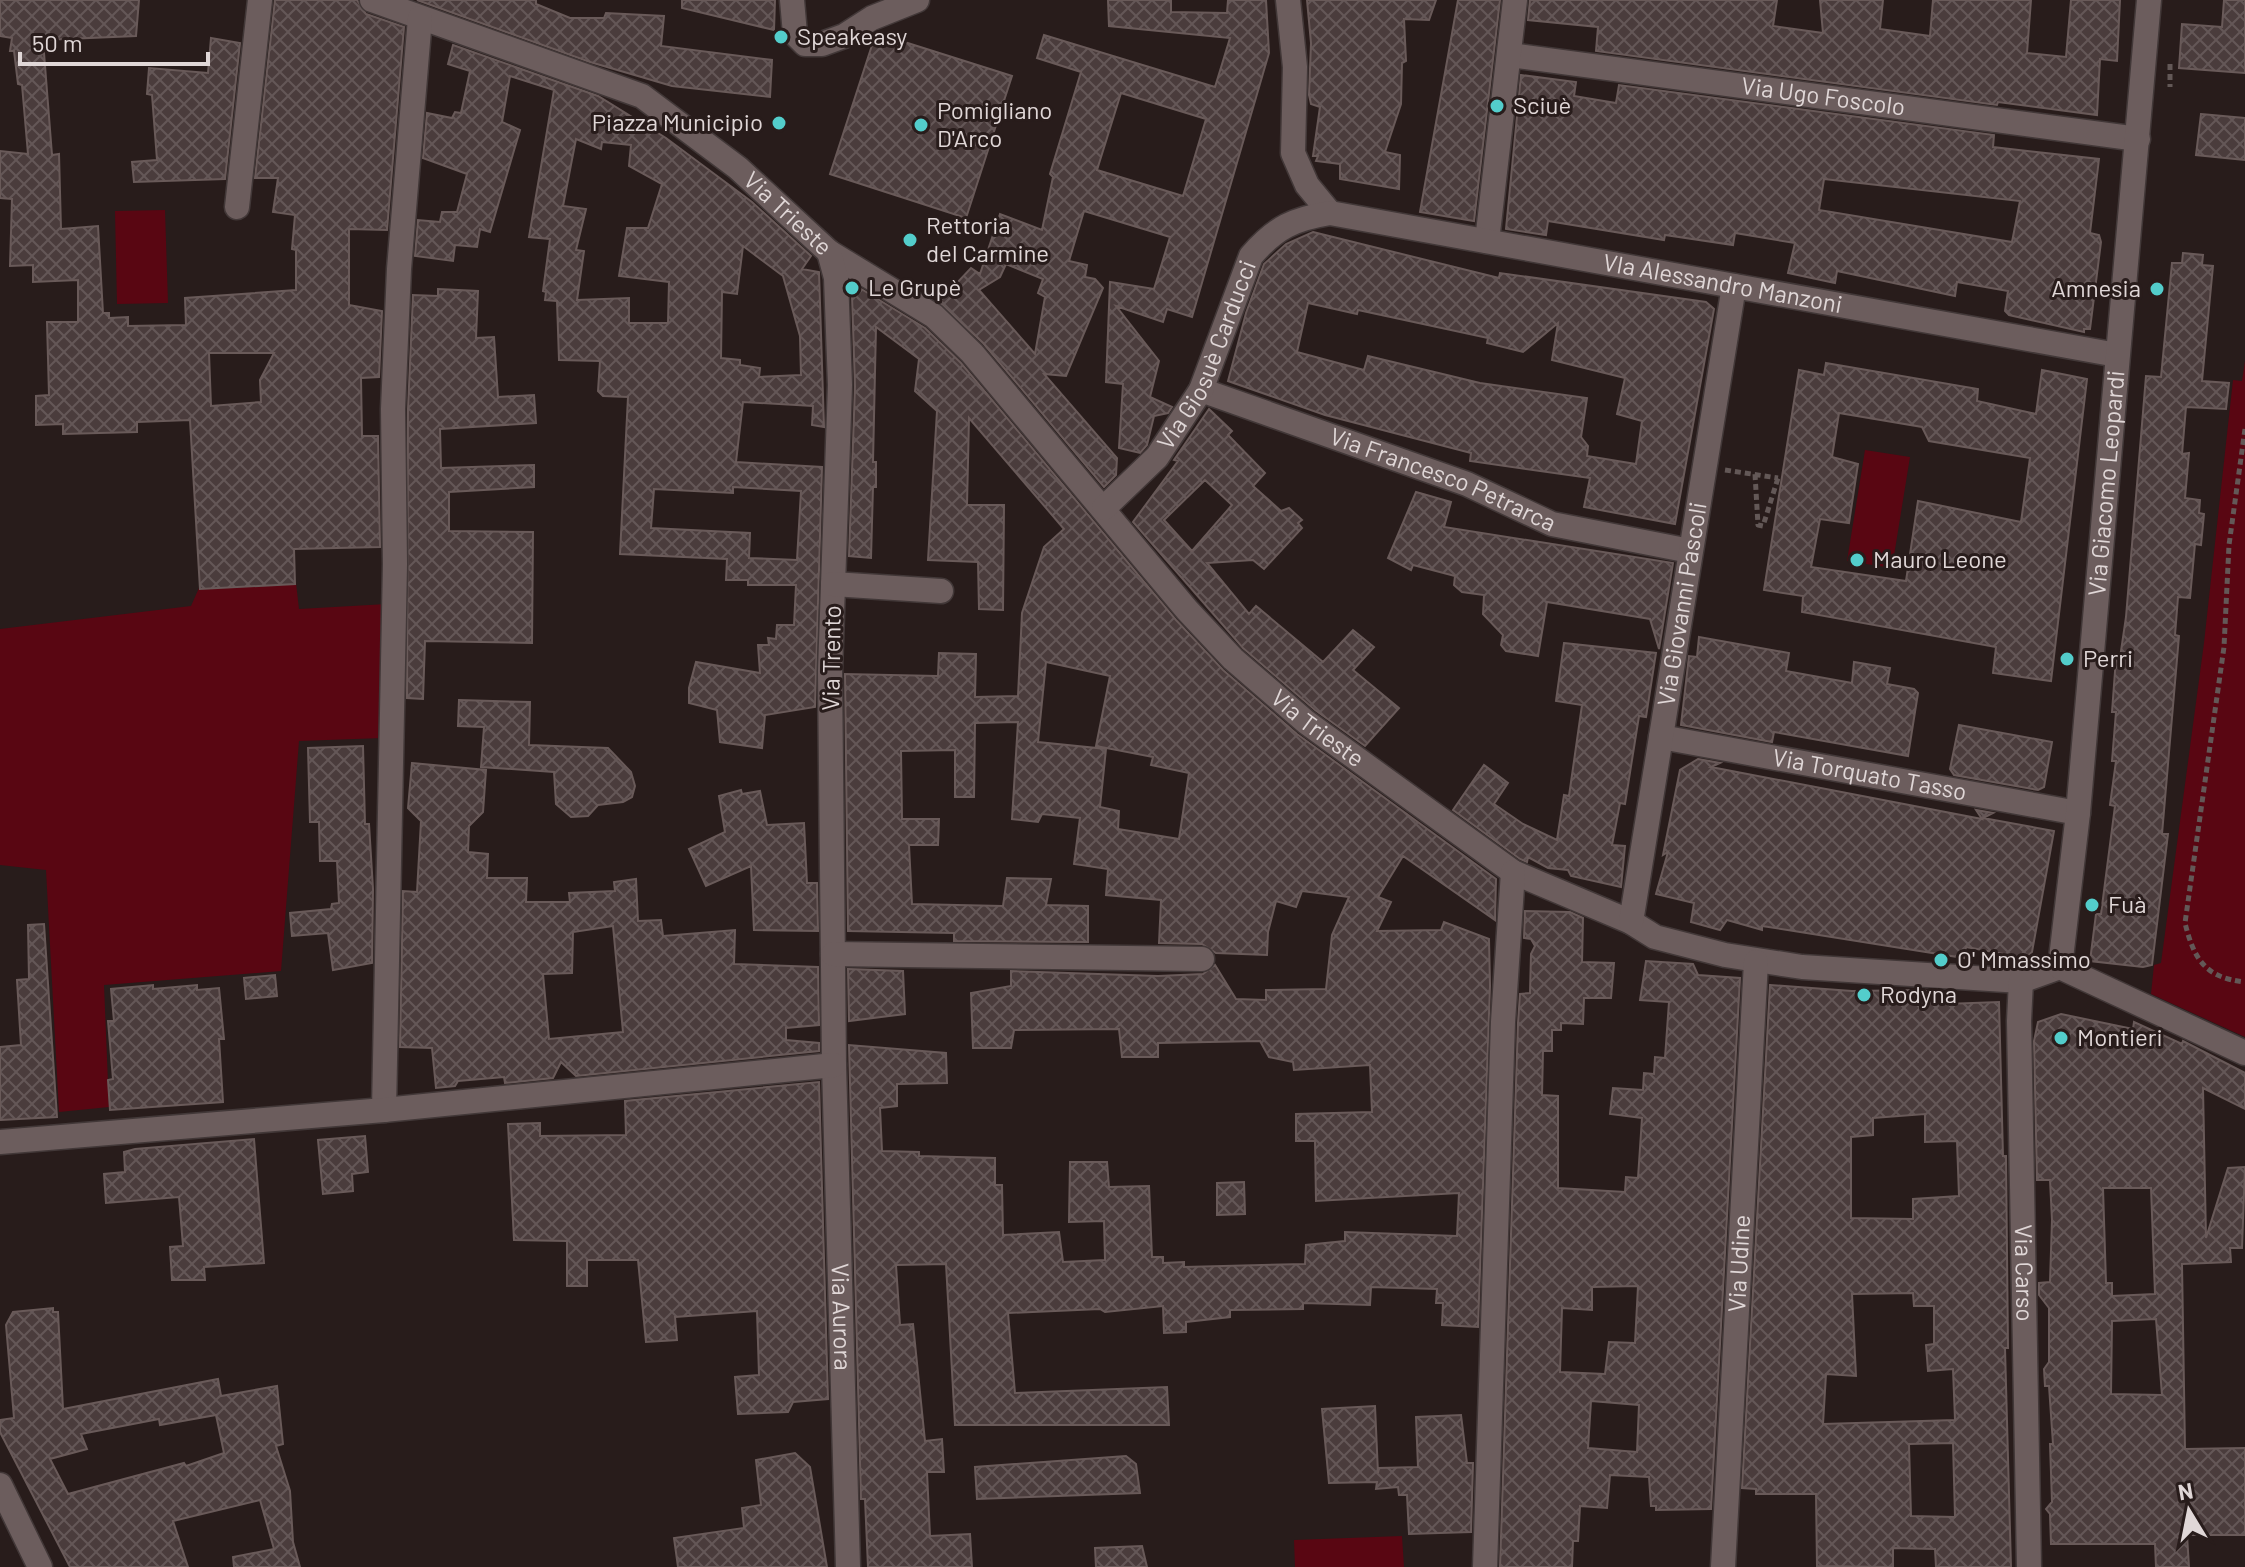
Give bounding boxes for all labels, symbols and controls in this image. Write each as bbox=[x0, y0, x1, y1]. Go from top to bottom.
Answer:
scale bar bbox=[20, 16, 208, 66]
place label: Speakeasy bbox=[797, 21, 907, 50]
text: 50 m bbox=[32, 28, 83, 57]
marker: Speakeasy bbox=[772, 28, 790, 46]
street label: Via Ugo Foscolo bbox=[1740, 70, 1907, 121]
place label: Sciuè bbox=[1513, 90, 1571, 119]
place label: Pomigliano D'Arco bbox=[937, 95, 1052, 152]
marker: Sciuè bbox=[1488, 97, 1506, 115]
place label: Piazza Municipio bbox=[592, 107, 763, 136]
marker: Piazza Municipio bbox=[770, 114, 788, 132]
marker: Pomigliano D'Arco bbox=[912, 116, 930, 134]
street label: Via Trieste bbox=[738, 165, 839, 261]
place label: Rettoria del Carmine bbox=[926, 210, 1049, 267]
marker: Rettoria del Carmine bbox=[901, 231, 919, 249]
street label: VIa Alessandro Manzoni bbox=[1601, 247, 1845, 318]
street label: Via Giosuè Carducci bbox=[1150, 256, 1261, 454]
place label: Le Grupè bbox=[868, 272, 961, 301]
place label: Amnesia bbox=[2051, 273, 2141, 302]
marker: Le Grupè bbox=[843, 279, 861, 297]
marker: Amnesia bbox=[2148, 280, 2166, 298]
street label: Via Giacomo Leopardi bbox=[2081, 369, 2130, 597]
street label: Via Francesco Petrarca bbox=[1326, 421, 1561, 537]
street label: Via Giovanni Pascoli bbox=[1650, 500, 1712, 708]
place label: Mauro Leone bbox=[1873, 544, 2007, 573]
marker: Mauro Leone bbox=[1848, 551, 1866, 569]
street label: Via Trento bbox=[815, 605, 846, 711]
place label: Perri bbox=[2083, 643, 2133, 672]
marker: Perri bbox=[2058, 650, 2076, 668]
street label: Via Trieste bbox=[1266, 682, 1370, 772]
street label: Via Torquato Tasso bbox=[1770, 742, 1969, 805]
place label: Fuà bbox=[2108, 889, 2146, 918]
marker: Fuà bbox=[2083, 896, 2101, 914]
place label: O' Mmassimo bbox=[1957, 944, 2091, 973]
marker: O' Mmassimo bbox=[1932, 951, 1950, 969]
place label: Rodyna bbox=[1880, 979, 1957, 1008]
marker: Rodyna bbox=[1855, 986, 1873, 1004]
place label: Montieri bbox=[2077, 1022, 2163, 1051]
marker: Montieri bbox=[2052, 1029, 2070, 1047]
street label: Via Udine bbox=[1721, 1214, 1755, 1313]
street label: Via Carso bbox=[2010, 1224, 2041, 1322]
street label: Via Aurora bbox=[827, 1263, 859, 1371]
north arrow bbox=[2149, 1471, 2229, 1551]
text: N bbox=[2176, 1476, 2195, 1504]

